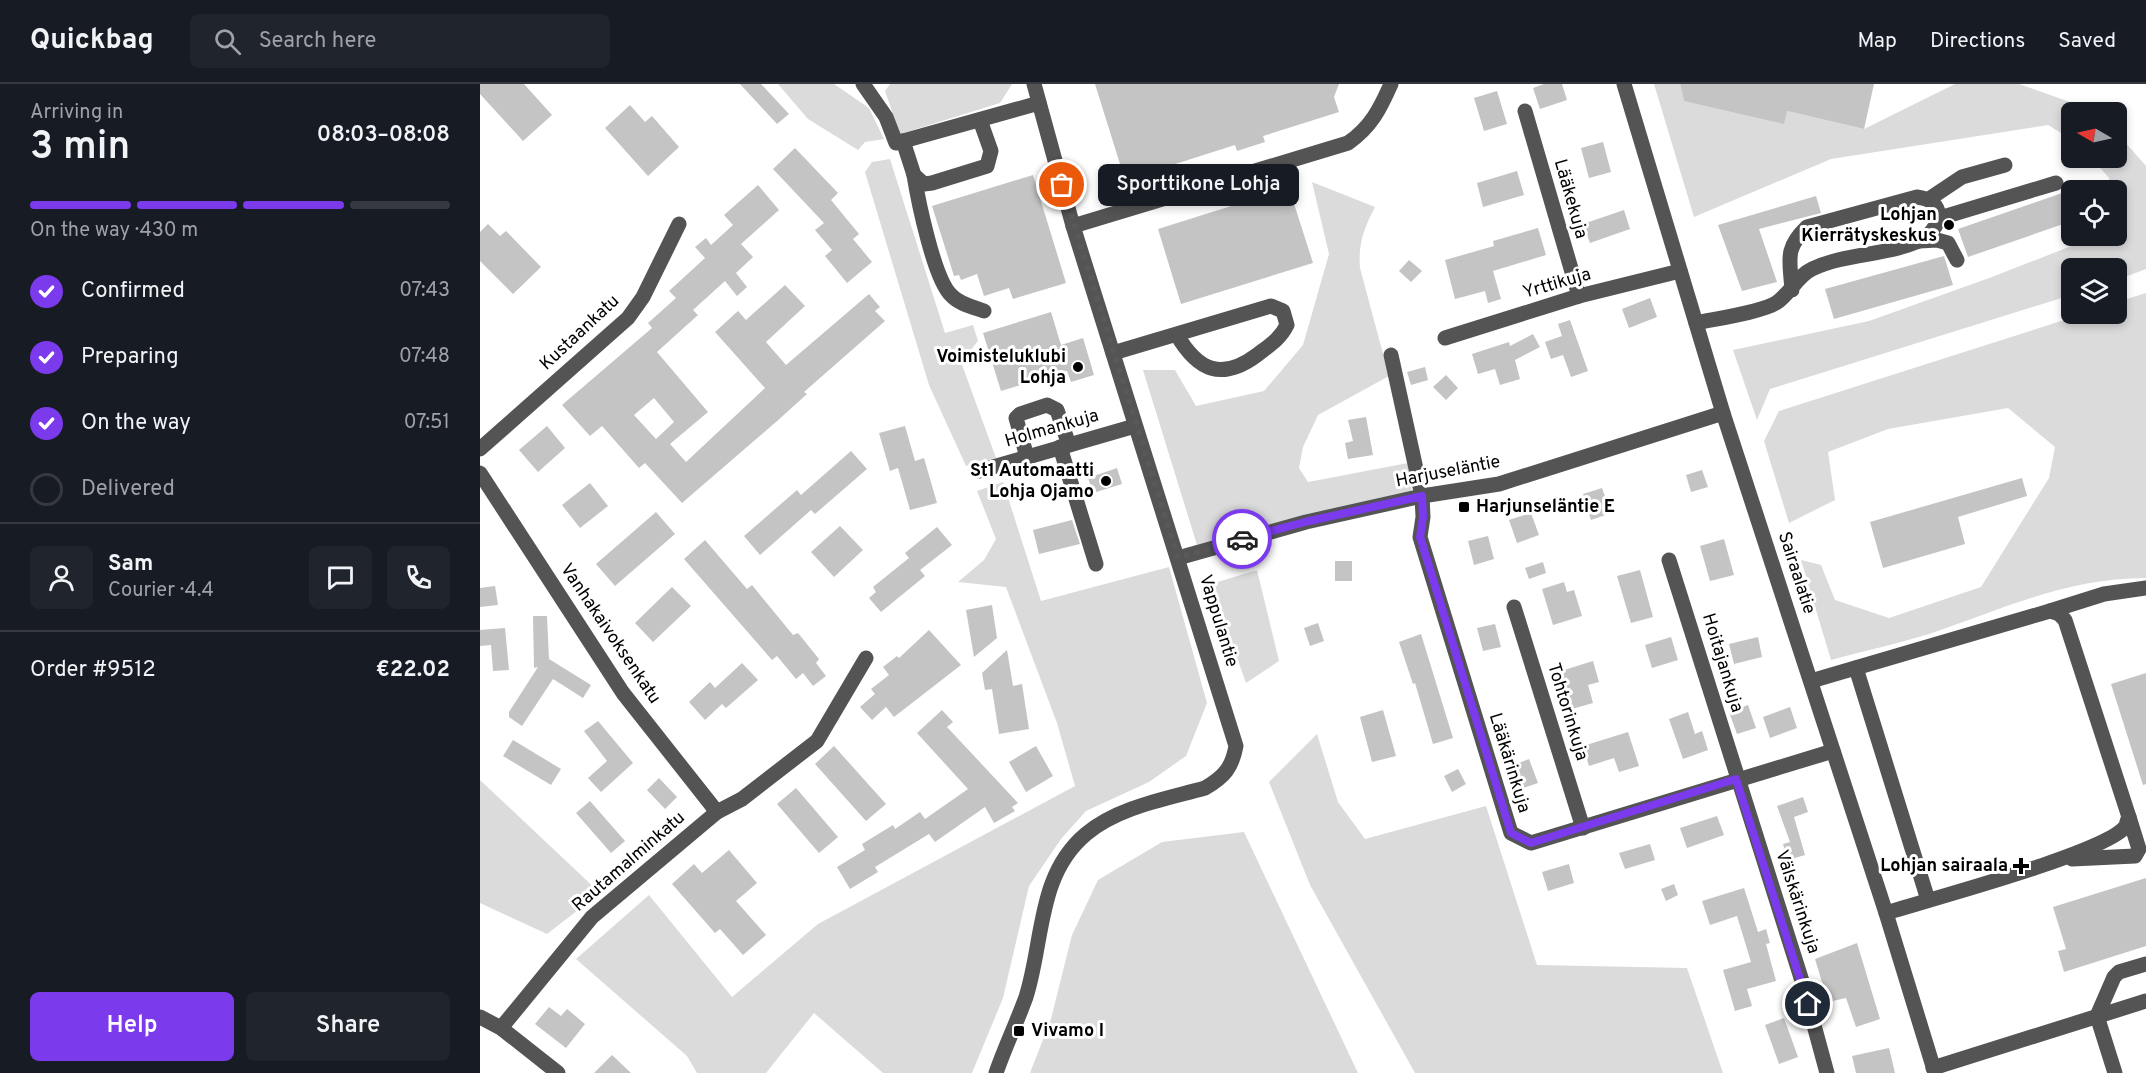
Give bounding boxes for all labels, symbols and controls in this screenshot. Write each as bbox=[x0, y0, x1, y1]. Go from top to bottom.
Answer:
search box bbox=[190, 14, 610, 68]
text: Quickbag bbox=[30, 23, 154, 59]
icon: search bbox=[211, 25, 244, 58]
text: Search here bbox=[259, 28, 376, 55]
text: Map bbox=[1857, 28, 1897, 55]
text: Directions bbox=[1930, 28, 2025, 55]
text: Saved bbox=[2058, 28, 2116, 55]
text: Arriving in bbox=[30, 100, 123, 126]
north arrow bbox=[2061, 102, 2127, 168]
map controls bbox=[2061, 102, 2127, 324]
text: 08:03–08:08 bbox=[317, 122, 450, 149]
text: 3 min bbox=[30, 124, 130, 173]
street label: Lääkekuja bbox=[1548, 157, 1592, 241]
pin bbox=[1036, 159, 1087, 210]
callout: Sporttikone Lohja bbox=[1098, 164, 1299, 206]
icon: bag bbox=[1045, 168, 1078, 201]
text: Sporttikone Lohja bbox=[1117, 172, 1280, 198]
button: locate bbox=[2061, 180, 2127, 246]
place label: Lohjan Kierrätyskeskus bbox=[1801, 204, 1937, 248]
text: On the way · 430 m bbox=[30, 218, 198, 244]
marker: Lohjan Kierrätyskeskus bbox=[1942, 218, 1956, 232]
button: layers bbox=[2061, 258, 2127, 324]
street label: Yrttikuja bbox=[1520, 263, 1594, 305]
icon: check bbox=[30, 275, 63, 308]
text: Confirmed bbox=[81, 278, 185, 305]
text: 07:43 bbox=[399, 278, 450, 304]
street label: Kustaankatu bbox=[535, 290, 625, 376]
icon: check bbox=[30, 341, 63, 374]
text: Preparing bbox=[81, 344, 179, 371]
text: 07:48 bbox=[399, 344, 450, 370]
place label: Voimisteluklubi Lohja bbox=[936, 346, 1066, 390]
marker: Voimisteluklubi Lohja bbox=[1071, 360, 1085, 374]
street label: Holmankuja bbox=[1002, 405, 1102, 453]
icon: check bbox=[30, 407, 63, 440]
text: On the way bbox=[81, 410, 191, 437]
text: 07:51 bbox=[404, 410, 450, 436]
street label: Harjuseläntie bbox=[1394, 451, 1502, 493]
place label: St1 Automaatti Lohja Ojamo bbox=[970, 460, 1094, 504]
marker: St1 Automaatti Lohja Ojamo bbox=[1099, 474, 1113, 488]
text: Delivered bbox=[81, 476, 175, 503]
place label: Harjunseläntie E bbox=[1476, 496, 1615, 519]
marker: Harjunseläntie E bbox=[1457, 500, 1471, 514]
courier bbox=[1212, 509, 1272, 569]
icon: car bbox=[1226, 523, 1259, 556]
street label: Sairaalatie bbox=[1772, 529, 1820, 617]
button: person bbox=[30, 546, 93, 609]
button: chat bbox=[309, 546, 372, 609]
button: phone bbox=[387, 546, 450, 609]
text: Sam bbox=[108, 551, 153, 578]
street label: Vanhakaivoksenkatu bbox=[554, 559, 666, 709]
street label: Vappulantie bbox=[1193, 572, 1243, 670]
text: Courier · 4.4 bbox=[108, 578, 214, 604]
street label: Hoitajankuja bbox=[1696, 611, 1748, 715]
text: Order #9512 bbox=[30, 657, 156, 684]
text: €22.02 bbox=[376, 657, 450, 684]
street label: Tohtorinkuja bbox=[1541, 660, 1593, 764]
street label: Lääkärinkuja bbox=[1483, 710, 1535, 816]
street label: Rautamalminkatu bbox=[568, 807, 690, 917]
street label: Välskärinkuja bbox=[1769, 847, 1825, 957]
place label: Lohjan sairaala bbox=[1880, 855, 2008, 878]
marker: Lohjan sairaala bbox=[2012, 857, 2030, 875]
pin bbox=[1782, 978, 1833, 1029]
icon: home bbox=[1791, 987, 1824, 1020]
button: Help bbox=[30, 992, 234, 1061]
button: Share bbox=[246, 992, 450, 1061]
place label: Vivamo I bbox=[1031, 1020, 1104, 1043]
marker: Vivamo I bbox=[1012, 1024, 1026, 1038]

